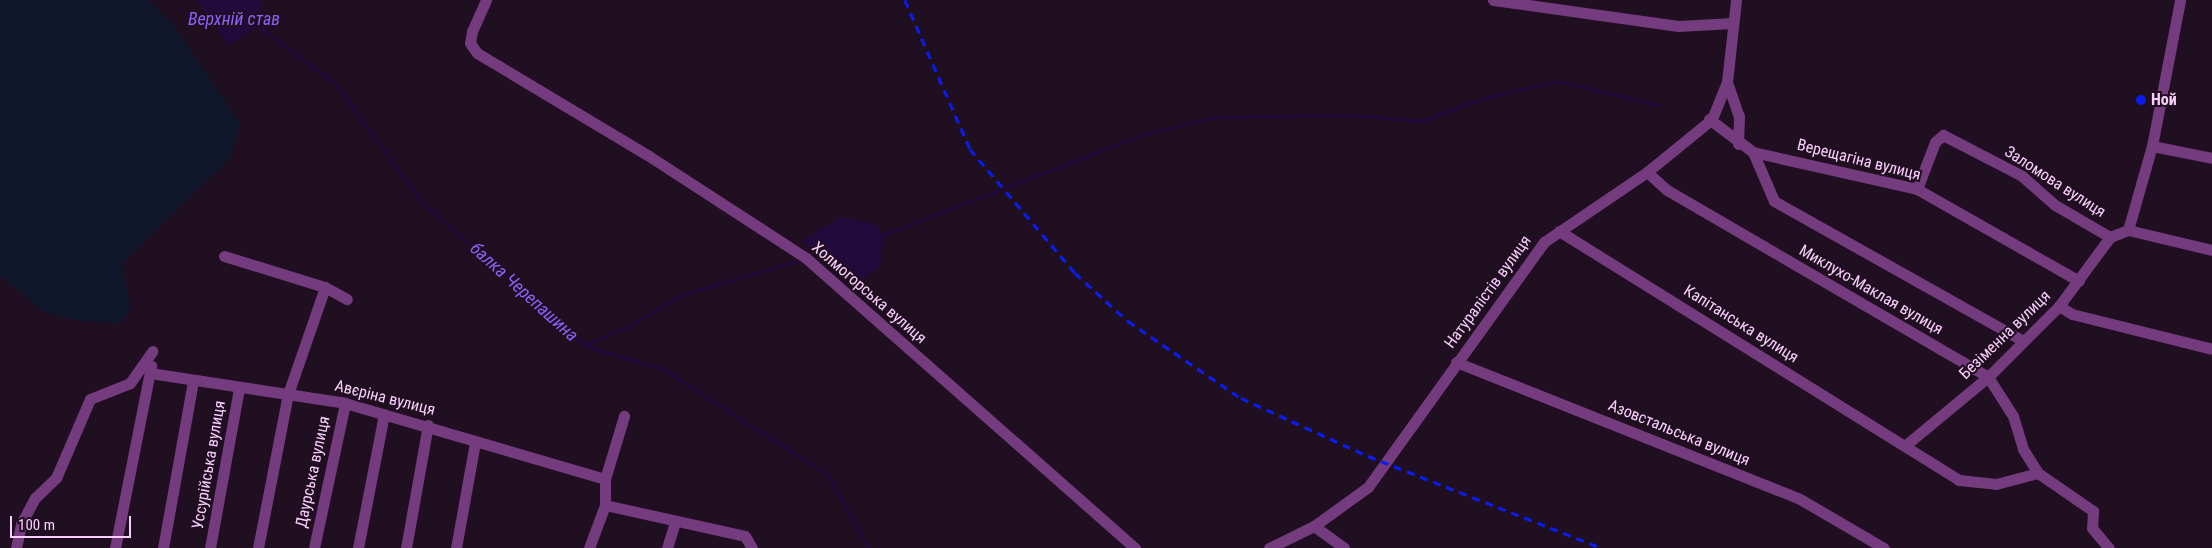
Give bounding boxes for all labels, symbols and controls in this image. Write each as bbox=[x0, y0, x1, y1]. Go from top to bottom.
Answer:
water label: Верхній став bbox=[188, 8, 280, 30]
place label: Ной bbox=[2151, 90, 2177, 110]
marker: Ной bbox=[2135, 94, 2147, 106]
street label: Верещагіна вулиця bbox=[1795, 135, 1923, 185]
street label: Заломова вулиця bbox=[2001, 142, 2109, 222]
street label: Натуралістів вулиця bbox=[1441, 232, 1535, 352]
water label: балка Черепашина bbox=[466, 238, 582, 346]
street label: Холмогорська вулиця bbox=[808, 238, 930, 348]
street label: Миклухо-Маклая вулиця bbox=[1796, 241, 1946, 339]
street label: Капітанська вулиця bbox=[1680, 281, 1802, 367]
street label: Безіменна вулиця bbox=[1955, 287, 2055, 383]
street label: Авєріна вулиця bbox=[333, 376, 437, 420]
street label: Азовстальська вулиця bbox=[1605, 396, 1753, 470]
street label: Уссурійська вулиця bbox=[188, 399, 230, 531]
street label: Даурська вулиця bbox=[292, 414, 334, 530]
scale bar bbox=[12, 506, 134, 538]
text: 100 m bbox=[18, 516, 55, 534]

